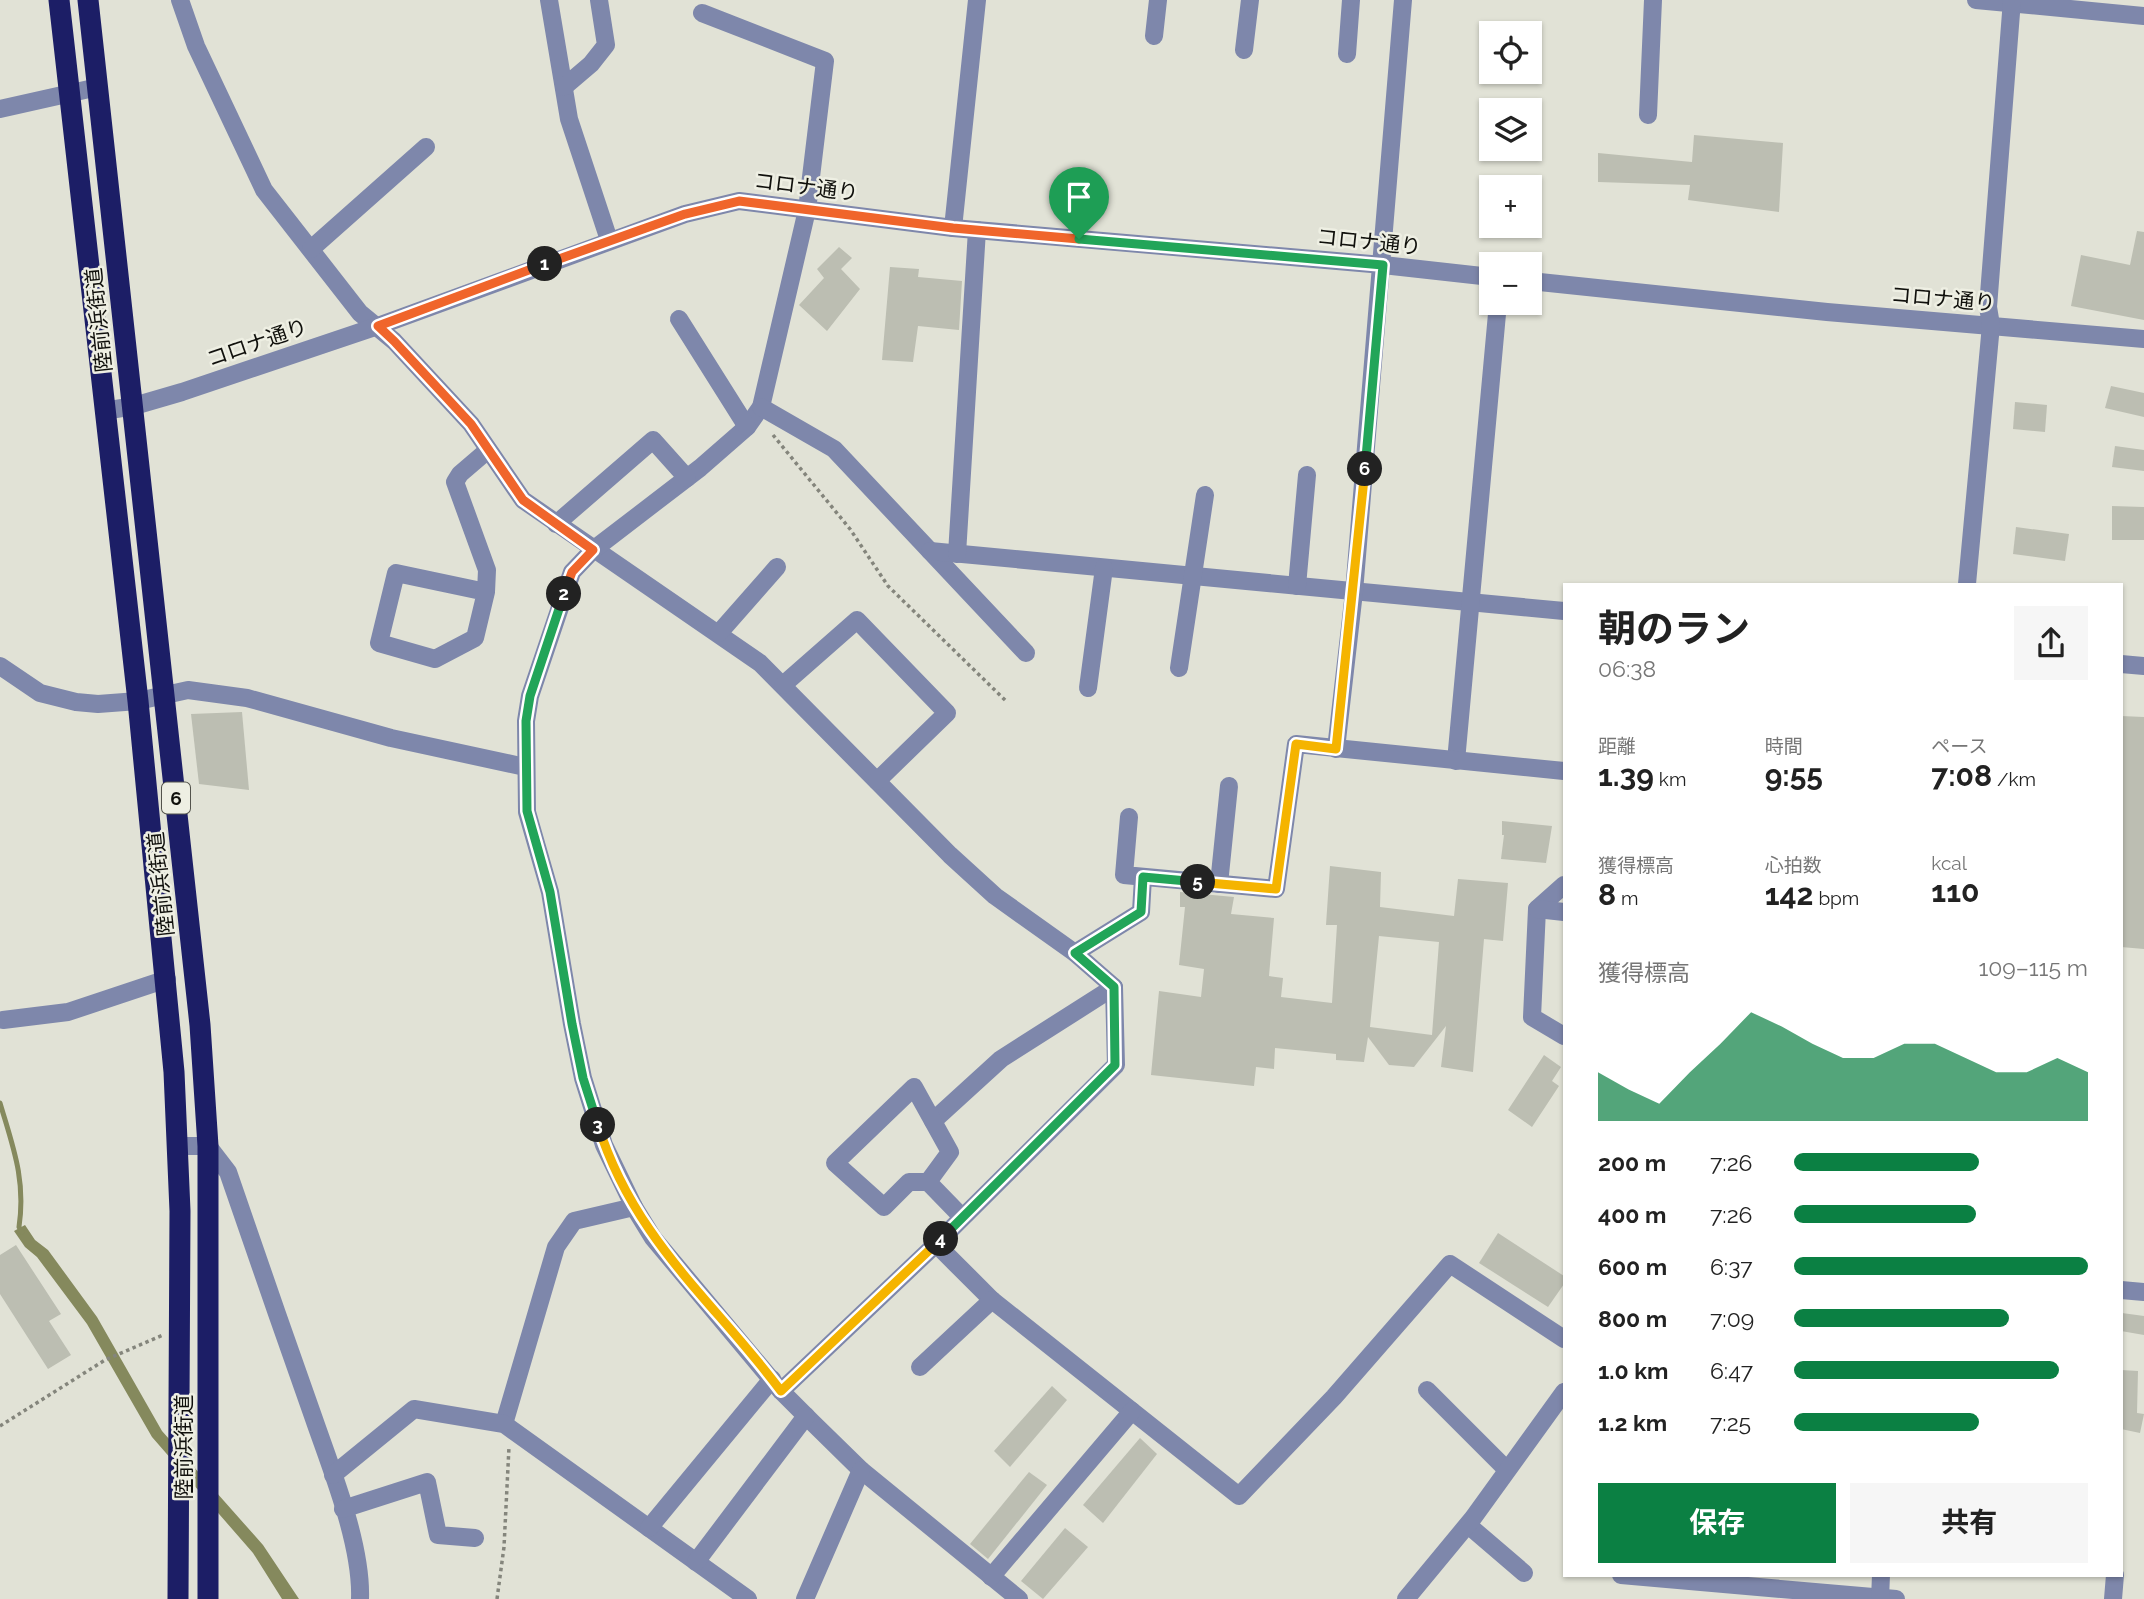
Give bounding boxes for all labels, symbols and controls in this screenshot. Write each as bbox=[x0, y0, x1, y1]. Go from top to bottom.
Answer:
map controls bbox=[1479, 21, 1542, 315]
button: locate bbox=[1479, 21, 1542, 84]
button: layers bbox=[1479, 98, 1542, 161]
pin bbox=[1049, 167, 1109, 239]
street label: コロナ通り bbox=[752, 168, 860, 205]
button: + bbox=[1479, 175, 1542, 238]
icon: arrive bbox=[1060, 178, 1098, 216]
street label: コロナ通り bbox=[1316, 224, 1423, 259]
pin: 1 bbox=[528, 246, 562, 282]
text: 1 bbox=[540, 252, 549, 274]
button: − bbox=[1479, 252, 1542, 315]
street label: 陸前浜街道 bbox=[81, 267, 116, 374]
street label: コロナ通り bbox=[1890, 281, 1996, 316]
street label: コロナ通り bbox=[203, 314, 311, 371]
pin: 6 bbox=[1348, 452, 1382, 486]
text: 6 bbox=[1359, 457, 1370, 479]
pin: 2 bbox=[546, 576, 582, 612]
text: 2 bbox=[558, 582, 569, 604]
text: 朝のラン bbox=[1598, 606, 1750, 651]
button: share bbox=[2014, 606, 2088, 680]
text: 06:38 bbox=[1598, 655, 1656, 682]
text: 距離 bbox=[1598, 735, 1636, 757]
text: 時間 bbox=[1765, 735, 1803, 757]
text: ペース bbox=[1931, 735, 1987, 757]
text: 1.39 bbox=[1598, 758, 1654, 793]
text: 9:55 bbox=[1765, 758, 1823, 793]
text: 7:08 bbox=[1931, 758, 1992, 793]
text: km bbox=[1654, 768, 1686, 790]
text: /km bbox=[1992, 768, 2036, 790]
road number: 6 bbox=[162, 782, 190, 814]
street label: 陸前浜街道 bbox=[143, 831, 178, 938]
text: kcal bbox=[1931, 852, 1967, 874]
text: 獲得標高 bbox=[1598, 854, 1674, 876]
text: 心拍数 bbox=[1765, 854, 1822, 876]
pin: 5 bbox=[1180, 864, 1216, 900]
text: 5 bbox=[1192, 870, 1203, 892]
text: 110 bbox=[1931, 874, 1979, 909]
text: 8 bbox=[1598, 877, 1616, 912]
text: 142 bbox=[1765, 877, 1814, 912]
text: m bbox=[1616, 887, 1638, 909]
text: bpm bbox=[1814, 887, 1859, 909]
text: 109–115 m bbox=[1978, 954, 2088, 981]
text: 獲得標高 bbox=[1598, 959, 1690, 986]
pin: 3 bbox=[580, 1108, 616, 1142]
text: 3 bbox=[592, 1113, 603, 1135]
text: 200 m bbox=[1598, 1149, 1666, 1176]
text: 7:26 bbox=[1710, 1149, 1752, 1176]
text: 400 m bbox=[1598, 1201, 1666, 1228]
text: 7:26 bbox=[1710, 1201, 1752, 1228]
pin: 4 bbox=[923, 1222, 958, 1256]
text: 4 bbox=[935, 1227, 946, 1249]
text: 600 m bbox=[1598, 1253, 1667, 1280]
text: 6:37 bbox=[1710, 1253, 1753, 1280]
text: 800 m bbox=[1598, 1305, 1667, 1332]
text: 7:09 bbox=[1710, 1305, 1754, 1332]
text: 1.0 km bbox=[1598, 1357, 1668, 1384]
text: 6:47 bbox=[1710, 1357, 1753, 1384]
street label: 陸前浜街道 bbox=[171, 1395, 196, 1500]
text: 1.2 km bbox=[1598, 1409, 1667, 1436]
text: 7:25 bbox=[1710, 1409, 1751, 1436]
button: 保存 bbox=[1598, 1483, 1836, 1563]
button: 共有 bbox=[1850, 1483, 2088, 1563]

